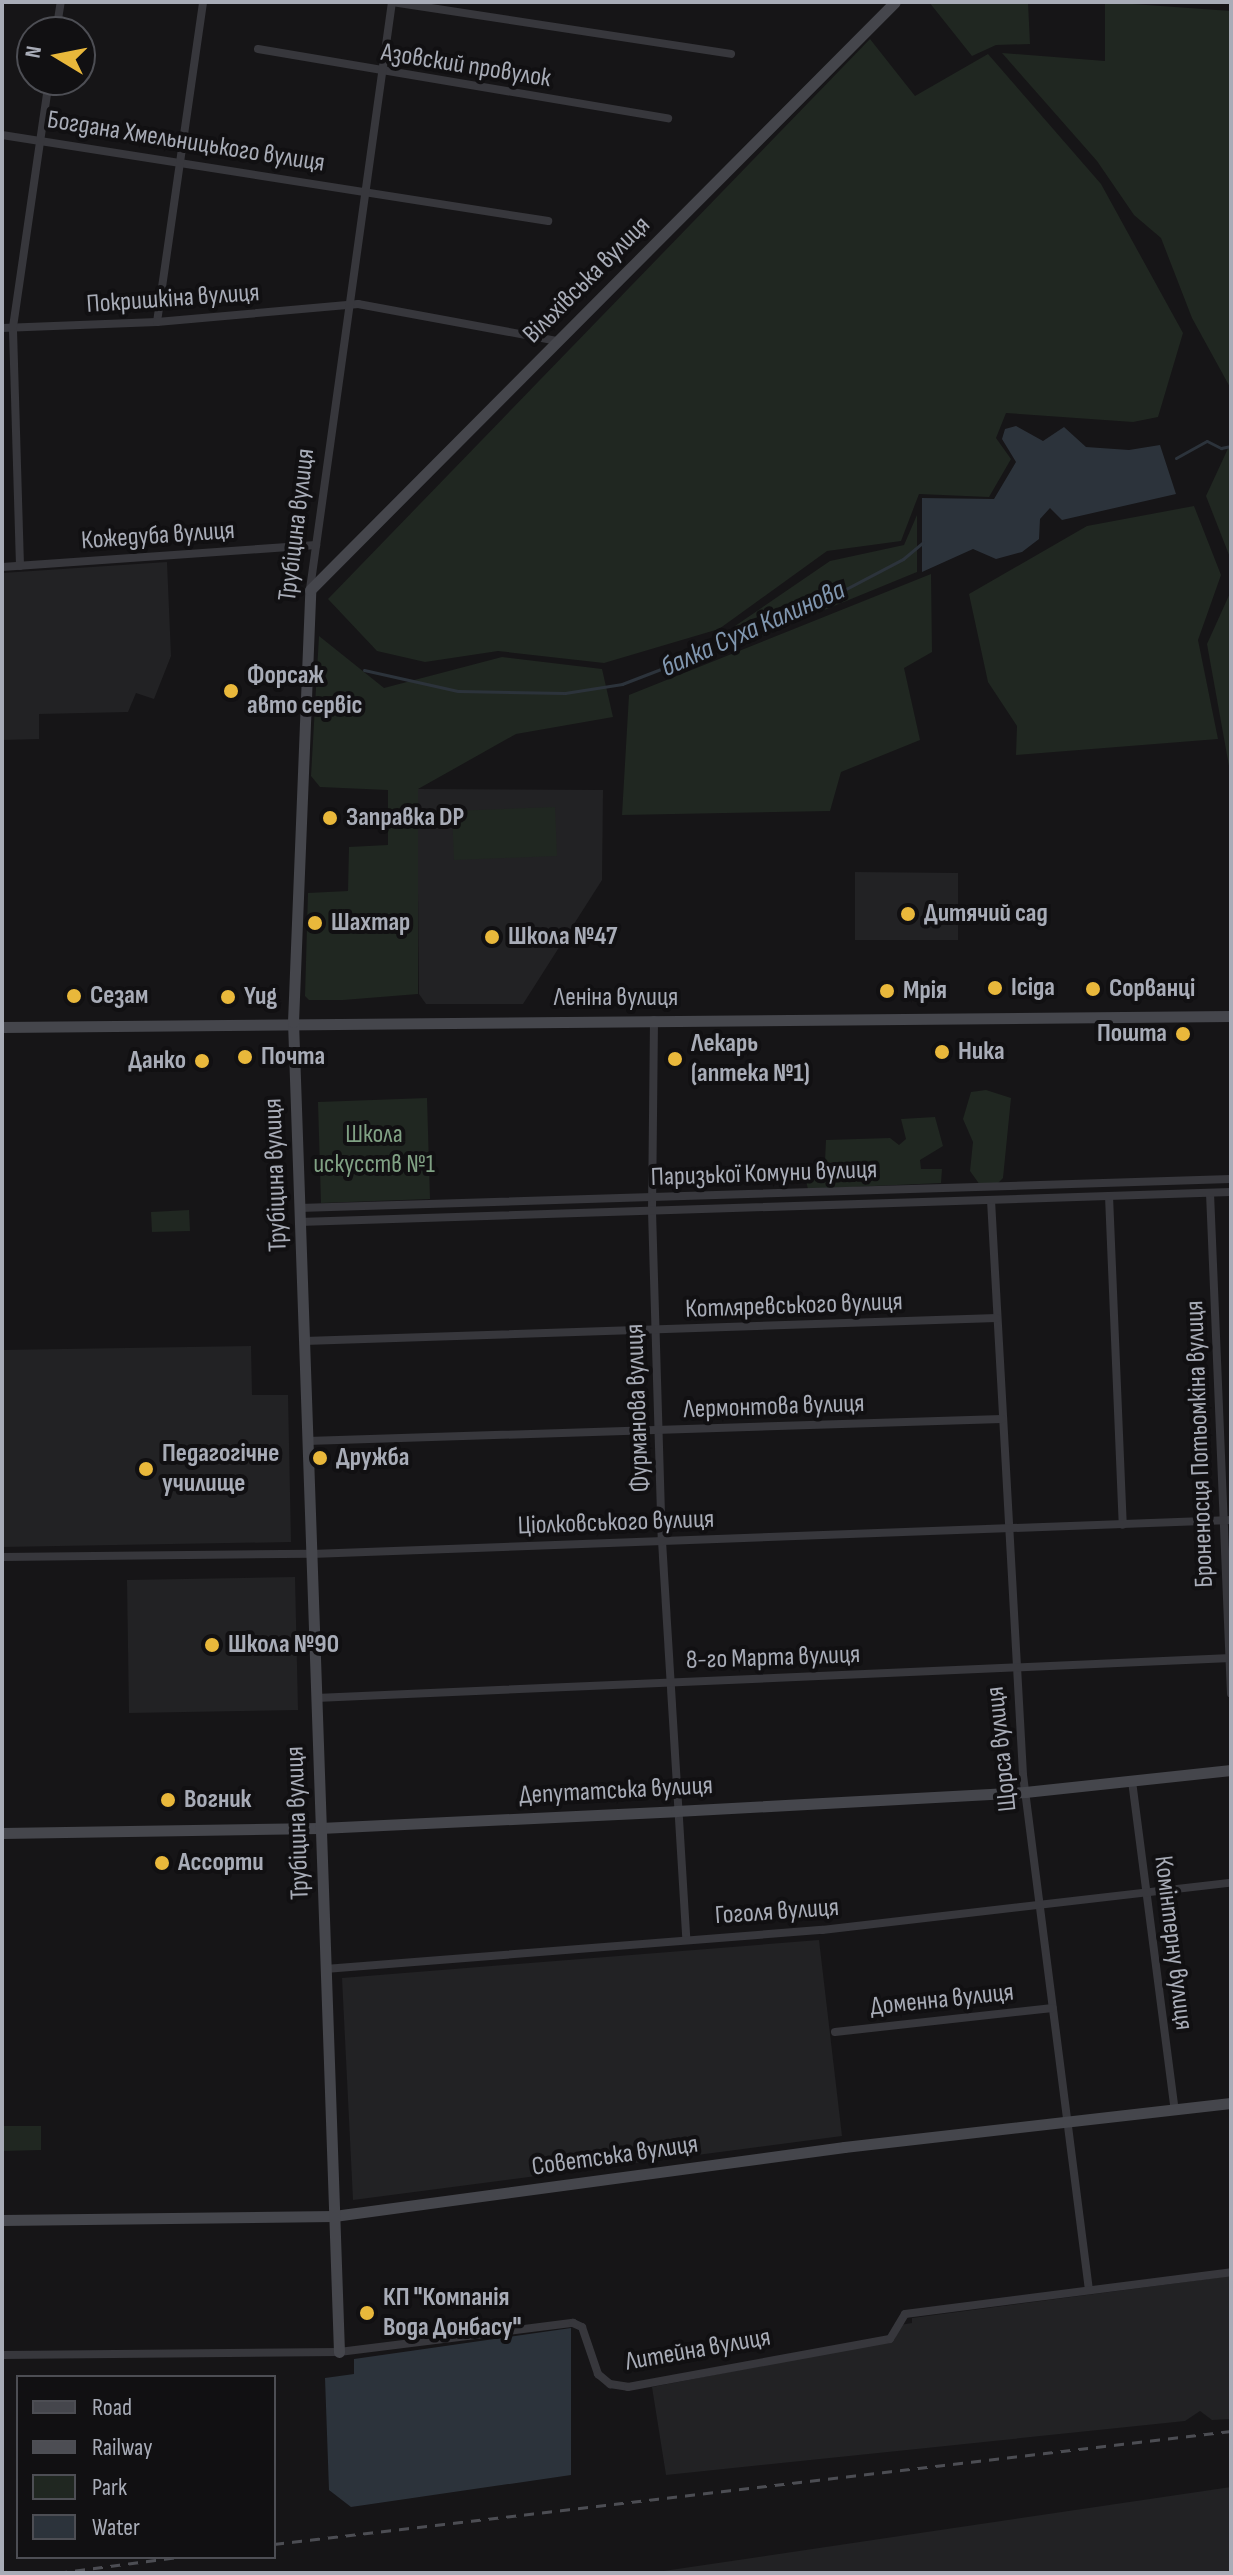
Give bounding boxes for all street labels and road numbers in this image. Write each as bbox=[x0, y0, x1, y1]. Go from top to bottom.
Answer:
street label: Азовский провулок bbox=[379, 37, 553, 95]
street label: Богдана Хмельницького вулиця bbox=[45, 105, 327, 179]
street label: Вільхівська вулиця bbox=[517, 210, 657, 350]
street label: Покришкіна вулиця bbox=[85, 277, 261, 321]
street label: Трубіцина вулиця bbox=[272, 447, 322, 603]
street label: Кожедуба вулиця bbox=[80, 515, 236, 557]
street label: Леніна вулиця bbox=[554, 982, 678, 1014]
street label: Трубіцина вулиця bbox=[258, 1098, 294, 1252]
street label: Паризької Комуни вулиця bbox=[650, 1154, 878, 1194]
street label: Котляревського вулиця bbox=[685, 1287, 903, 1325]
street label: Броненосця Потьомкіна вулиця bbox=[1179, 1300, 1221, 1588]
street label: Фурманова вулиця bbox=[619, 1323, 657, 1493]
street label: Лермонтова вулиця bbox=[683, 1388, 865, 1426]
street label: Ціолковського вулиця bbox=[517, 1504, 715, 1542]
street label: 8-го Марта вулиця bbox=[685, 1639, 861, 1677]
street label: Щорса вулиця bbox=[980, 1685, 1024, 1813]
street label: Трубіцина вулиця bbox=[280, 1746, 316, 1900]
street label: Депутатська вулиця bbox=[518, 1770, 714, 1812]
street label: Комінтерну вулиця bbox=[1147, 1854, 1199, 2032]
street label: Гоголя вулиця bbox=[714, 1892, 840, 1932]
street label: Доменна вулиця bbox=[869, 1977, 1015, 2023]
street label: Советська вулиця bbox=[530, 2129, 700, 2183]
street label: Литейна вулиця bbox=[623, 2322, 773, 2378]

